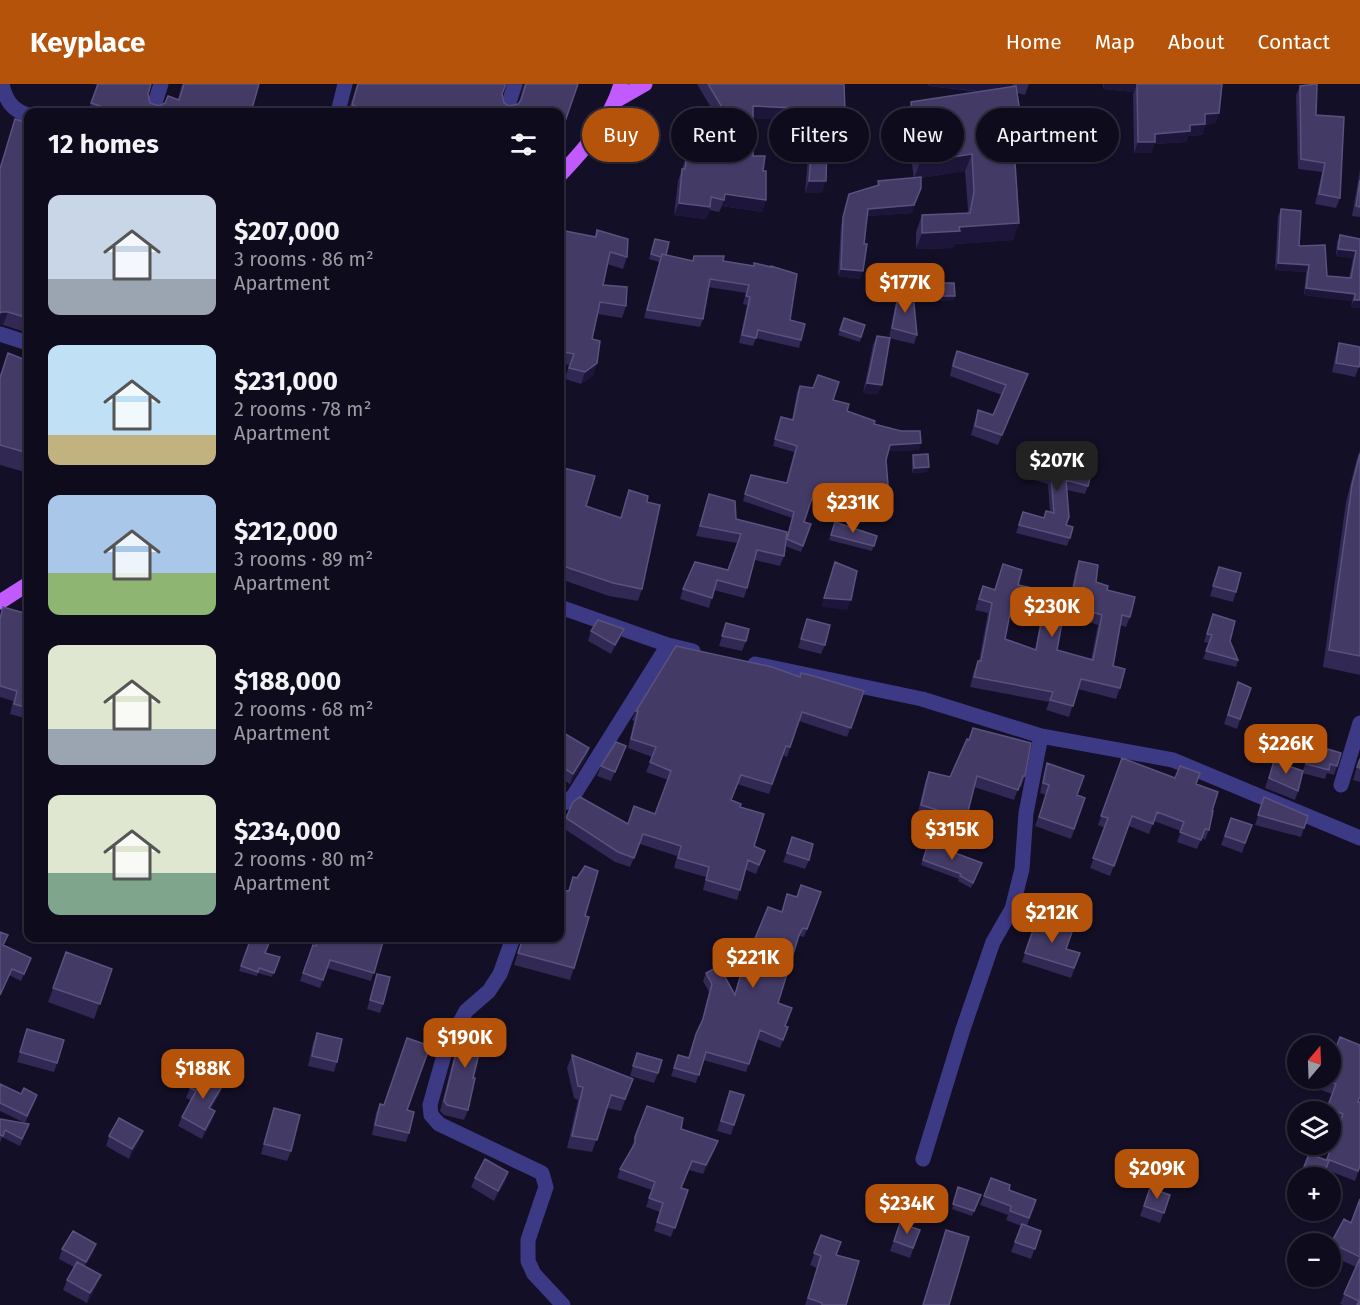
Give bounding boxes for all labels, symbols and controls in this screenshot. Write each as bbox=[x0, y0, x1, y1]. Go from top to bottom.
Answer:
text: Keyplace bbox=[30, 26, 146, 59]
text: Home bbox=[1006, 29, 1062, 55]
text: Map bbox=[1095, 29, 1135, 55]
text: About bbox=[1168, 29, 1225, 55]
text: Contact bbox=[1258, 29, 1330, 55]
chip: Buy bbox=[582, 108, 659, 162]
chip: Rent bbox=[671, 108, 757, 162]
chip: Filters bbox=[769, 108, 869, 162]
chip: New bbox=[881, 108, 964, 162]
chip: Apartment bbox=[976, 108, 1119, 162]
icon: filters bbox=[507, 128, 540, 161]
text: 12 homes bbox=[48, 129, 159, 160]
text: $207,000 bbox=[234, 216, 340, 247]
icon: home bbox=[96, 219, 168, 291]
text: 3 rooms · 86 m² bbox=[234, 247, 374, 271]
pin: $177K bbox=[863, 263, 947, 314]
text: $177K bbox=[880, 270, 930, 294]
text: Apartment bbox=[234, 271, 330, 295]
text: $231,000 bbox=[234, 366, 338, 397]
icon: home bbox=[96, 369, 168, 441]
text: 2 rooms · 78 m² bbox=[234, 397, 371, 421]
text: Apartment bbox=[234, 421, 330, 445]
pin: $207K bbox=[1015, 441, 1099, 492]
text: $207K bbox=[1030, 448, 1084, 472]
pin: $231K bbox=[811, 483, 895, 534]
text: $231K bbox=[827, 490, 879, 514]
text: $212,000 bbox=[234, 516, 338, 547]
icon: home bbox=[96, 519, 168, 591]
text: 3 rooms · 89 m² bbox=[234, 547, 373, 571]
text: Apartment bbox=[234, 571, 330, 595]
pin: $230K bbox=[1010, 587, 1094, 638]
text: $230K bbox=[1024, 594, 1080, 618]
text: $188,000 bbox=[234, 666, 341, 697]
icon: home bbox=[96, 669, 168, 741]
text: 2 rooms · 68 m² bbox=[234, 697, 374, 721]
text: Apartment bbox=[234, 721, 330, 745]
pin: $226K bbox=[1244, 724, 1328, 775]
text: $226K bbox=[1258, 731, 1314, 755]
pin: $315K bbox=[910, 810, 994, 861]
text: $234,000 bbox=[234, 816, 341, 847]
text: $315K bbox=[925, 817, 979, 841]
icon: home bbox=[96, 819, 168, 891]
text: 2 rooms · 80 m² bbox=[234, 847, 374, 871]
text: Apartment bbox=[234, 871, 330, 895]
pin: $212K bbox=[1010, 893, 1094, 944]
text: $212K bbox=[1026, 900, 1078, 924]
pin: $221K bbox=[711, 938, 795, 989]
text: $221K bbox=[727, 945, 779, 969]
pin: $190K bbox=[423, 1018, 507, 1069]
text: $190K bbox=[437, 1025, 493, 1049]
north arrow bbox=[1287, 1035, 1341, 1089]
map controls bbox=[1287, 1035, 1341, 1287]
pin: $188K bbox=[161, 1049, 245, 1100]
text: $188K bbox=[175, 1056, 231, 1080]
button: layers bbox=[1287, 1101, 1341, 1155]
pin: $209K bbox=[1115, 1149, 1199, 1200]
text: $209K bbox=[1129, 1156, 1185, 1180]
button: + bbox=[1287, 1167, 1341, 1221]
pin: $234K bbox=[865, 1184, 949, 1235]
text: $234K bbox=[879, 1191, 935, 1215]
button: − bbox=[1287, 1233, 1341, 1287]

